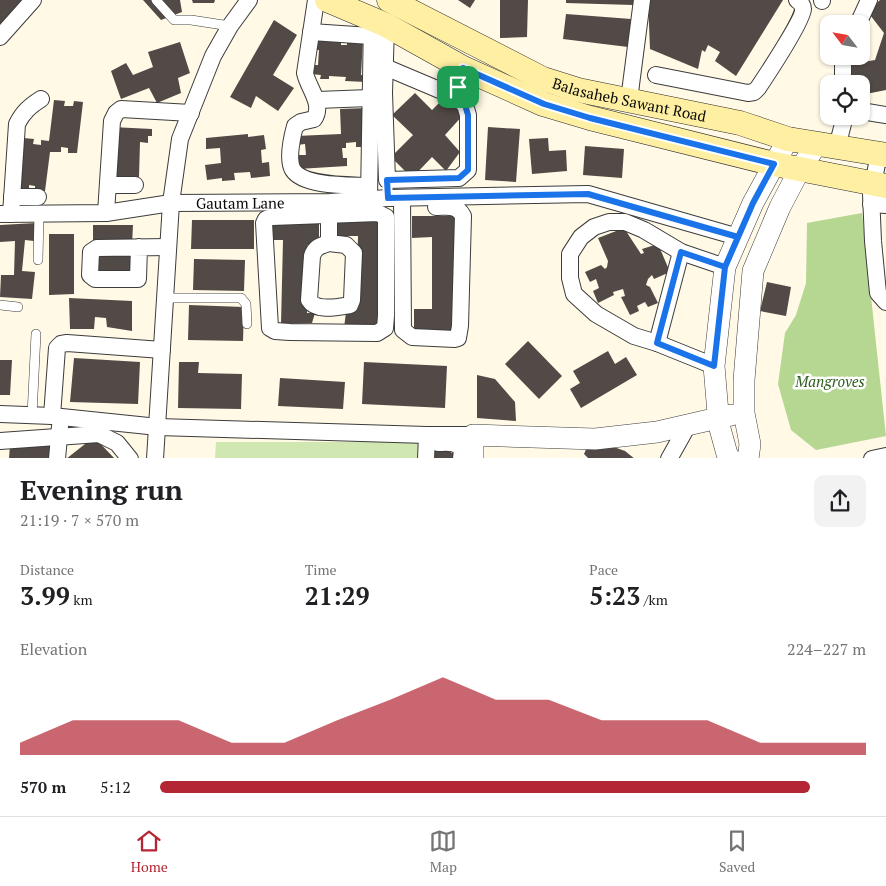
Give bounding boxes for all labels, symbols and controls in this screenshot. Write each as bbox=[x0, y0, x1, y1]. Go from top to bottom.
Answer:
north arrow bbox=[820, 15, 870, 65]
map controls bbox=[820, 15, 870, 125]
pin bbox=[437, 66, 479, 108]
icon: arrive bbox=[444, 73, 472, 101]
street label: Balasaheb Sawant Road bbox=[550, 73, 708, 126]
button: locate bbox=[820, 75, 870, 125]
street label: Gautam Lane bbox=[196, 192, 285, 213]
park label: Mangroves bbox=[794, 371, 865, 391]
text: Evening run bbox=[20, 471, 183, 508]
button: share bbox=[814, 475, 866, 527]
text: 21:19 · 7 × 570 m bbox=[20, 509, 139, 531]
text: Distance bbox=[20, 560, 74, 579]
text: Time bbox=[305, 560, 337, 579]
text: Pace bbox=[589, 560, 618, 579]
text: 3.99 bbox=[20, 579, 70, 612]
text: 21:29 bbox=[305, 579, 370, 612]
text: 5:23 bbox=[589, 579, 640, 612]
text: km bbox=[70, 590, 93, 609]
text: /km bbox=[640, 590, 668, 609]
text: Elevation bbox=[20, 638, 87, 660]
text: 224–227 m bbox=[787, 638, 866, 660]
text: 570 m bbox=[20, 776, 66, 798]
text: 5:12 bbox=[100, 776, 131, 798]
tab: Home bbox=[131, 827, 168, 876]
tab: Map bbox=[429, 827, 457, 876]
tab: Saved bbox=[719, 827, 755, 876]

